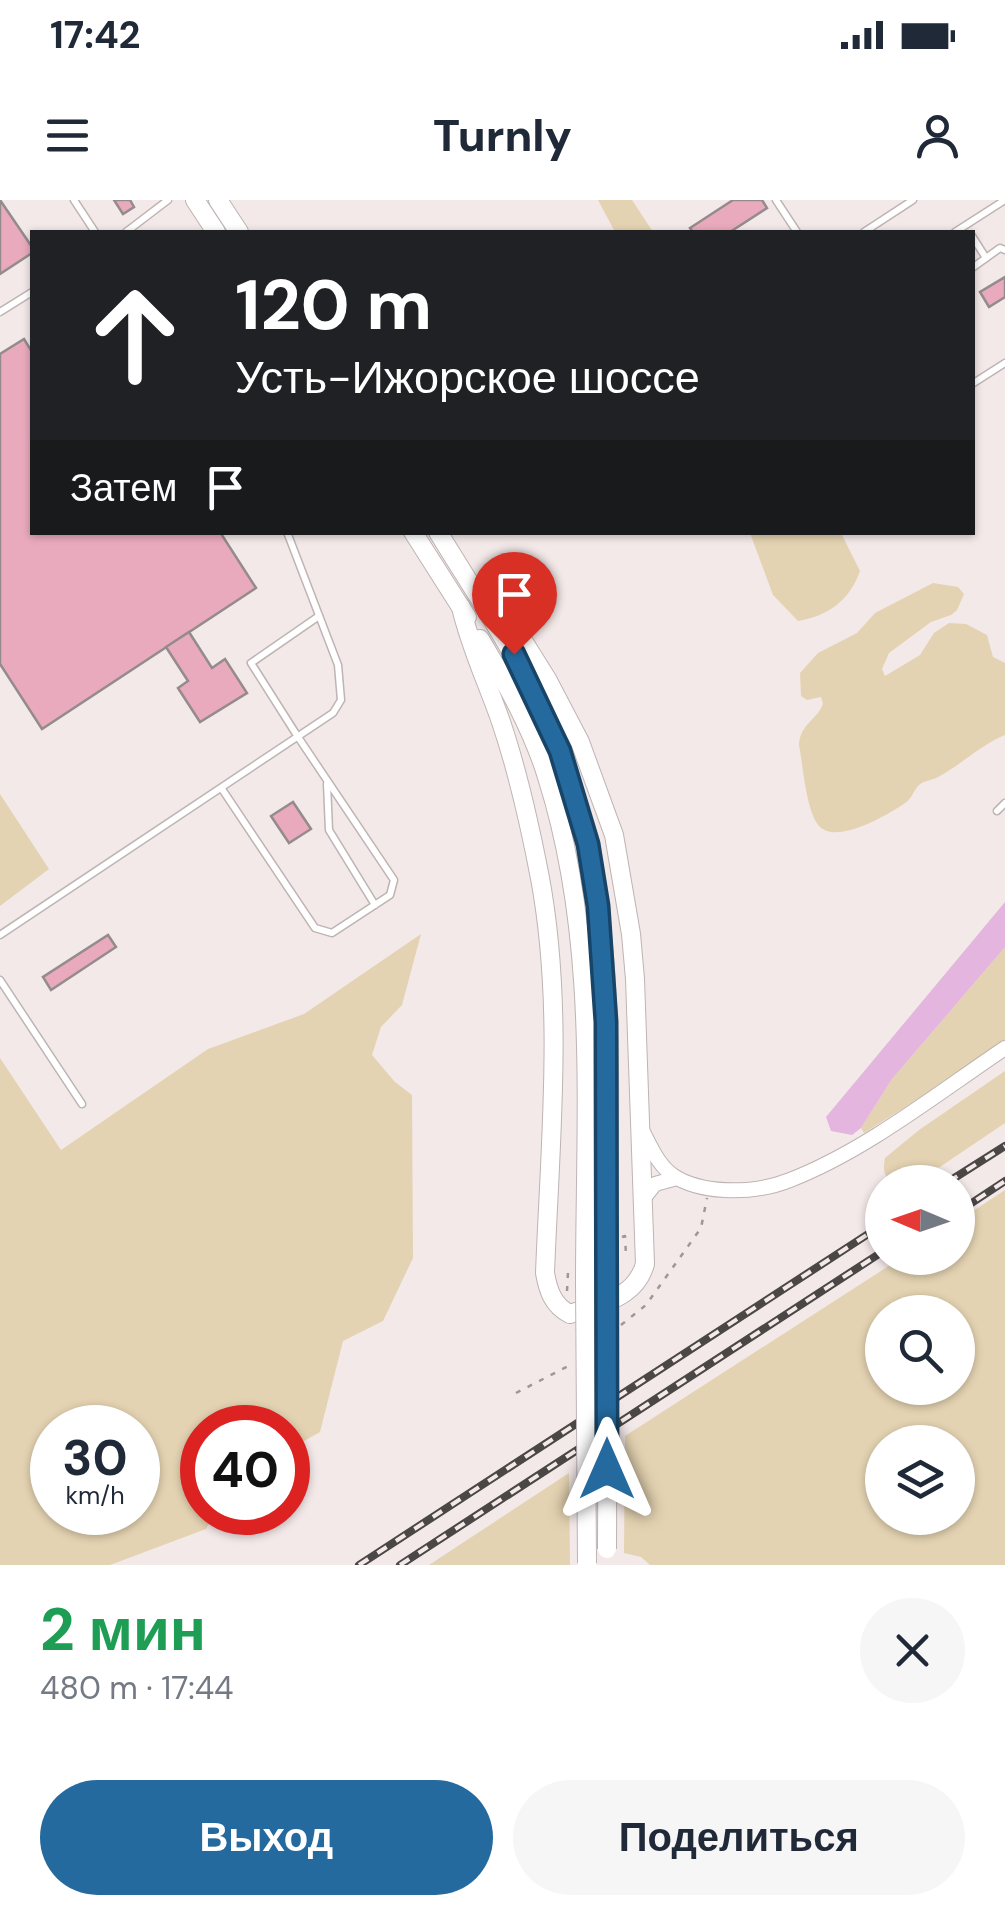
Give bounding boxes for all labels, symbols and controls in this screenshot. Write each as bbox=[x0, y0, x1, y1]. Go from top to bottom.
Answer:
text: 17:42 bbox=[50, 10, 141, 60]
text: Turnly bbox=[433, 106, 572, 165]
icon: menu bbox=[40, 108, 95, 163]
icon: person bbox=[910, 108, 965, 163]
text: 120 m bbox=[235, 260, 432, 351]
icon: ahead bbox=[70, 270, 200, 400]
text: Усть-Ижорское шоссе bbox=[235, 348, 700, 407]
icon: arrive bbox=[198, 460, 253, 515]
text: Затем bbox=[70, 463, 178, 513]
pin bbox=[472, 552, 557, 655]
icon: arrive bbox=[487, 567, 542, 622]
north arrow bbox=[865, 1165, 975, 1275]
map controls bbox=[865, 1165, 975, 1535]
button: search bbox=[865, 1295, 975, 1405]
speed limit sign: 40 bbox=[180, 1405, 310, 1535]
position arrow bbox=[555, 1417, 659, 1521]
text: 30 bbox=[62, 1425, 128, 1491]
button: layers bbox=[865, 1425, 975, 1535]
text: km/h bbox=[65, 1479, 125, 1512]
text: 2 мин bbox=[40, 1590, 206, 1669]
button: close bbox=[860, 1598, 965, 1703]
text: 480 m · 17:44 bbox=[40, 1667, 234, 1709]
button: Выход bbox=[40, 1780, 493, 1895]
button: Поделиться bbox=[513, 1780, 965, 1895]

